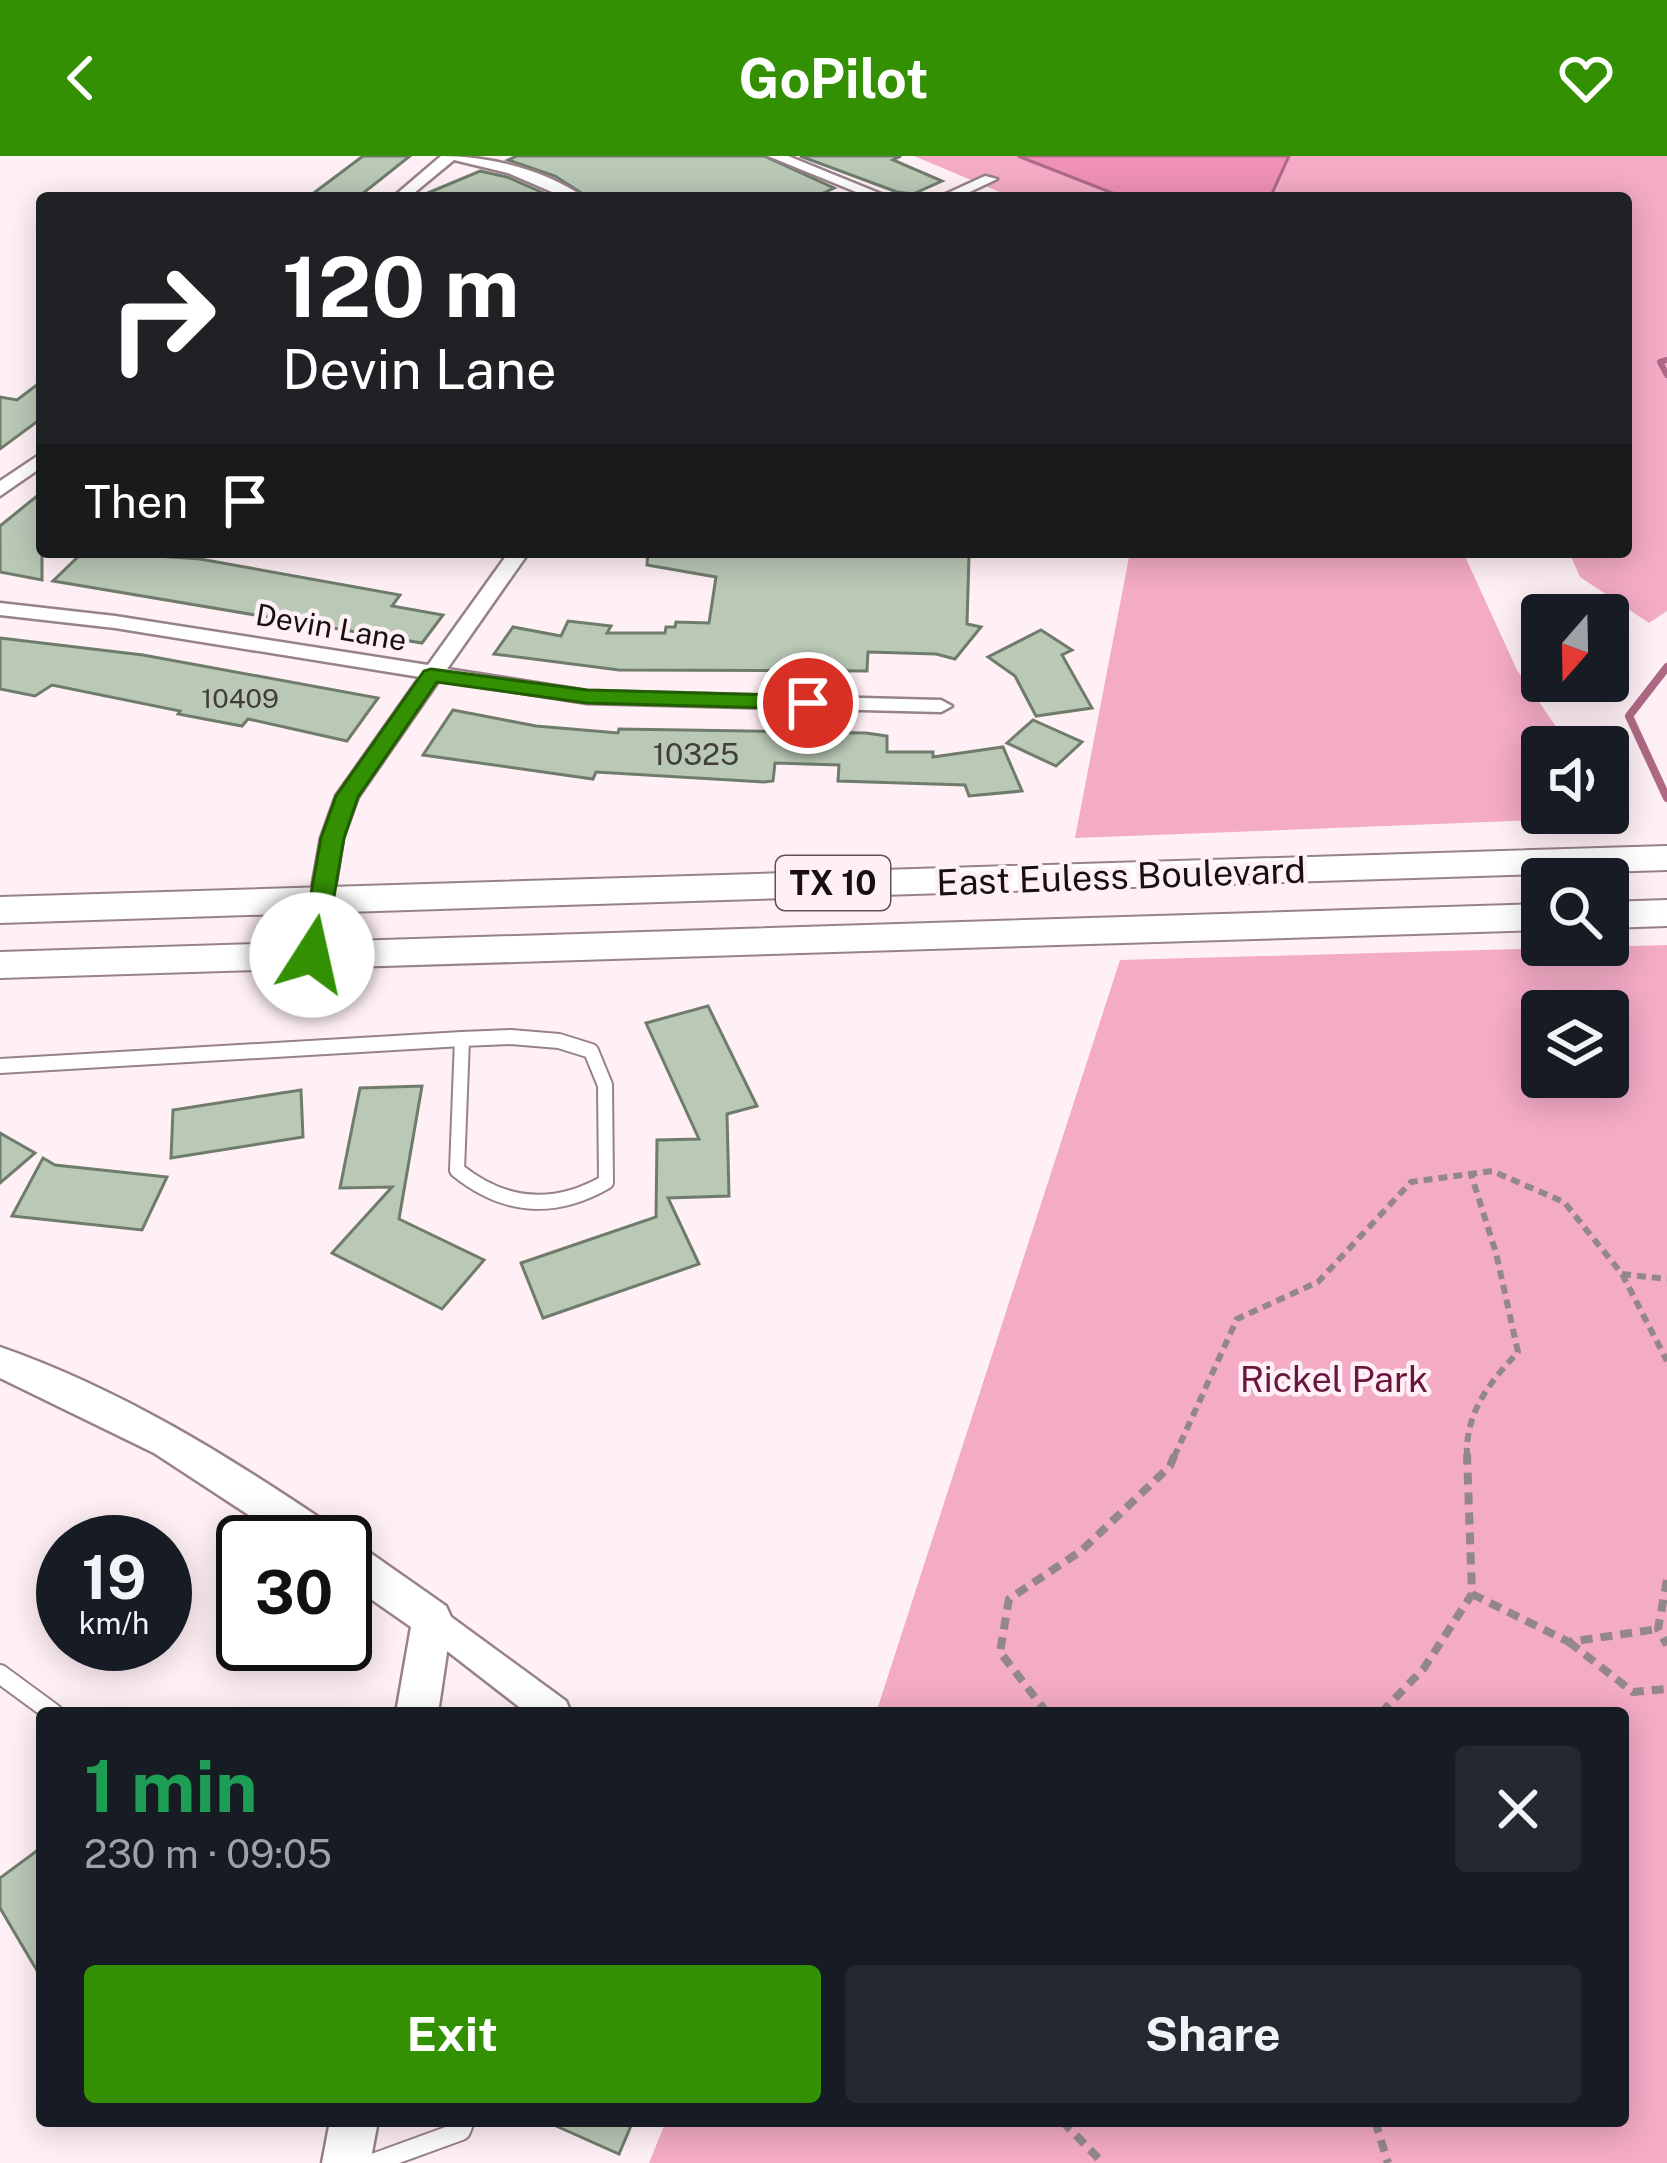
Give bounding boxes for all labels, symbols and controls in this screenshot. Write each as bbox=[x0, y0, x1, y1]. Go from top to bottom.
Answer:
icon: back bbox=[48, 45, 114, 111]
icon: heart bbox=[1553, 45, 1619, 111]
text: GoPilot bbox=[739, 47, 928, 110]
text: 120 m bbox=[282, 237, 520, 336]
icon: right bbox=[84, 240, 240, 396]
text: Devin Lane bbox=[282, 338, 557, 401]
icon: arrive bbox=[212, 468, 278, 534]
text: Then bbox=[84, 475, 188, 528]
north arrow bbox=[1521, 594, 1629, 702]
map controls bbox=[1521, 594, 1629, 1098]
street label: Devin Lane bbox=[253, 596, 409, 658]
pin bbox=[757, 652, 859, 754]
icon: arrive bbox=[775, 670, 841, 736]
house number: 10409 bbox=[201, 682, 279, 714]
button: sound bbox=[1521, 726, 1629, 834]
house number: 10325 bbox=[653, 736, 739, 772]
street label: East Euless Boulevard bbox=[936, 849, 1306, 903]
road number: TX 10 bbox=[776, 856, 890, 910]
button: search bbox=[1521, 858, 1629, 966]
position arrow bbox=[249, 892, 375, 1018]
button: layers bbox=[1521, 990, 1629, 1098]
park label: Rickel Park bbox=[1240, 1358, 1428, 1400]
speed limit sign: 30 bbox=[216, 1515, 372, 1671]
text: 19 bbox=[81, 1542, 147, 1613]
text: km/h bbox=[79, 1605, 149, 1641]
text: 1 min bbox=[84, 1744, 258, 1828]
button: close bbox=[1455, 1746, 1581, 1872]
text: 230 m · 09:05 bbox=[84, 1831, 332, 1877]
button: Exit bbox=[84, 1965, 821, 2103]
button: Share bbox=[845, 1965, 1581, 2103]

